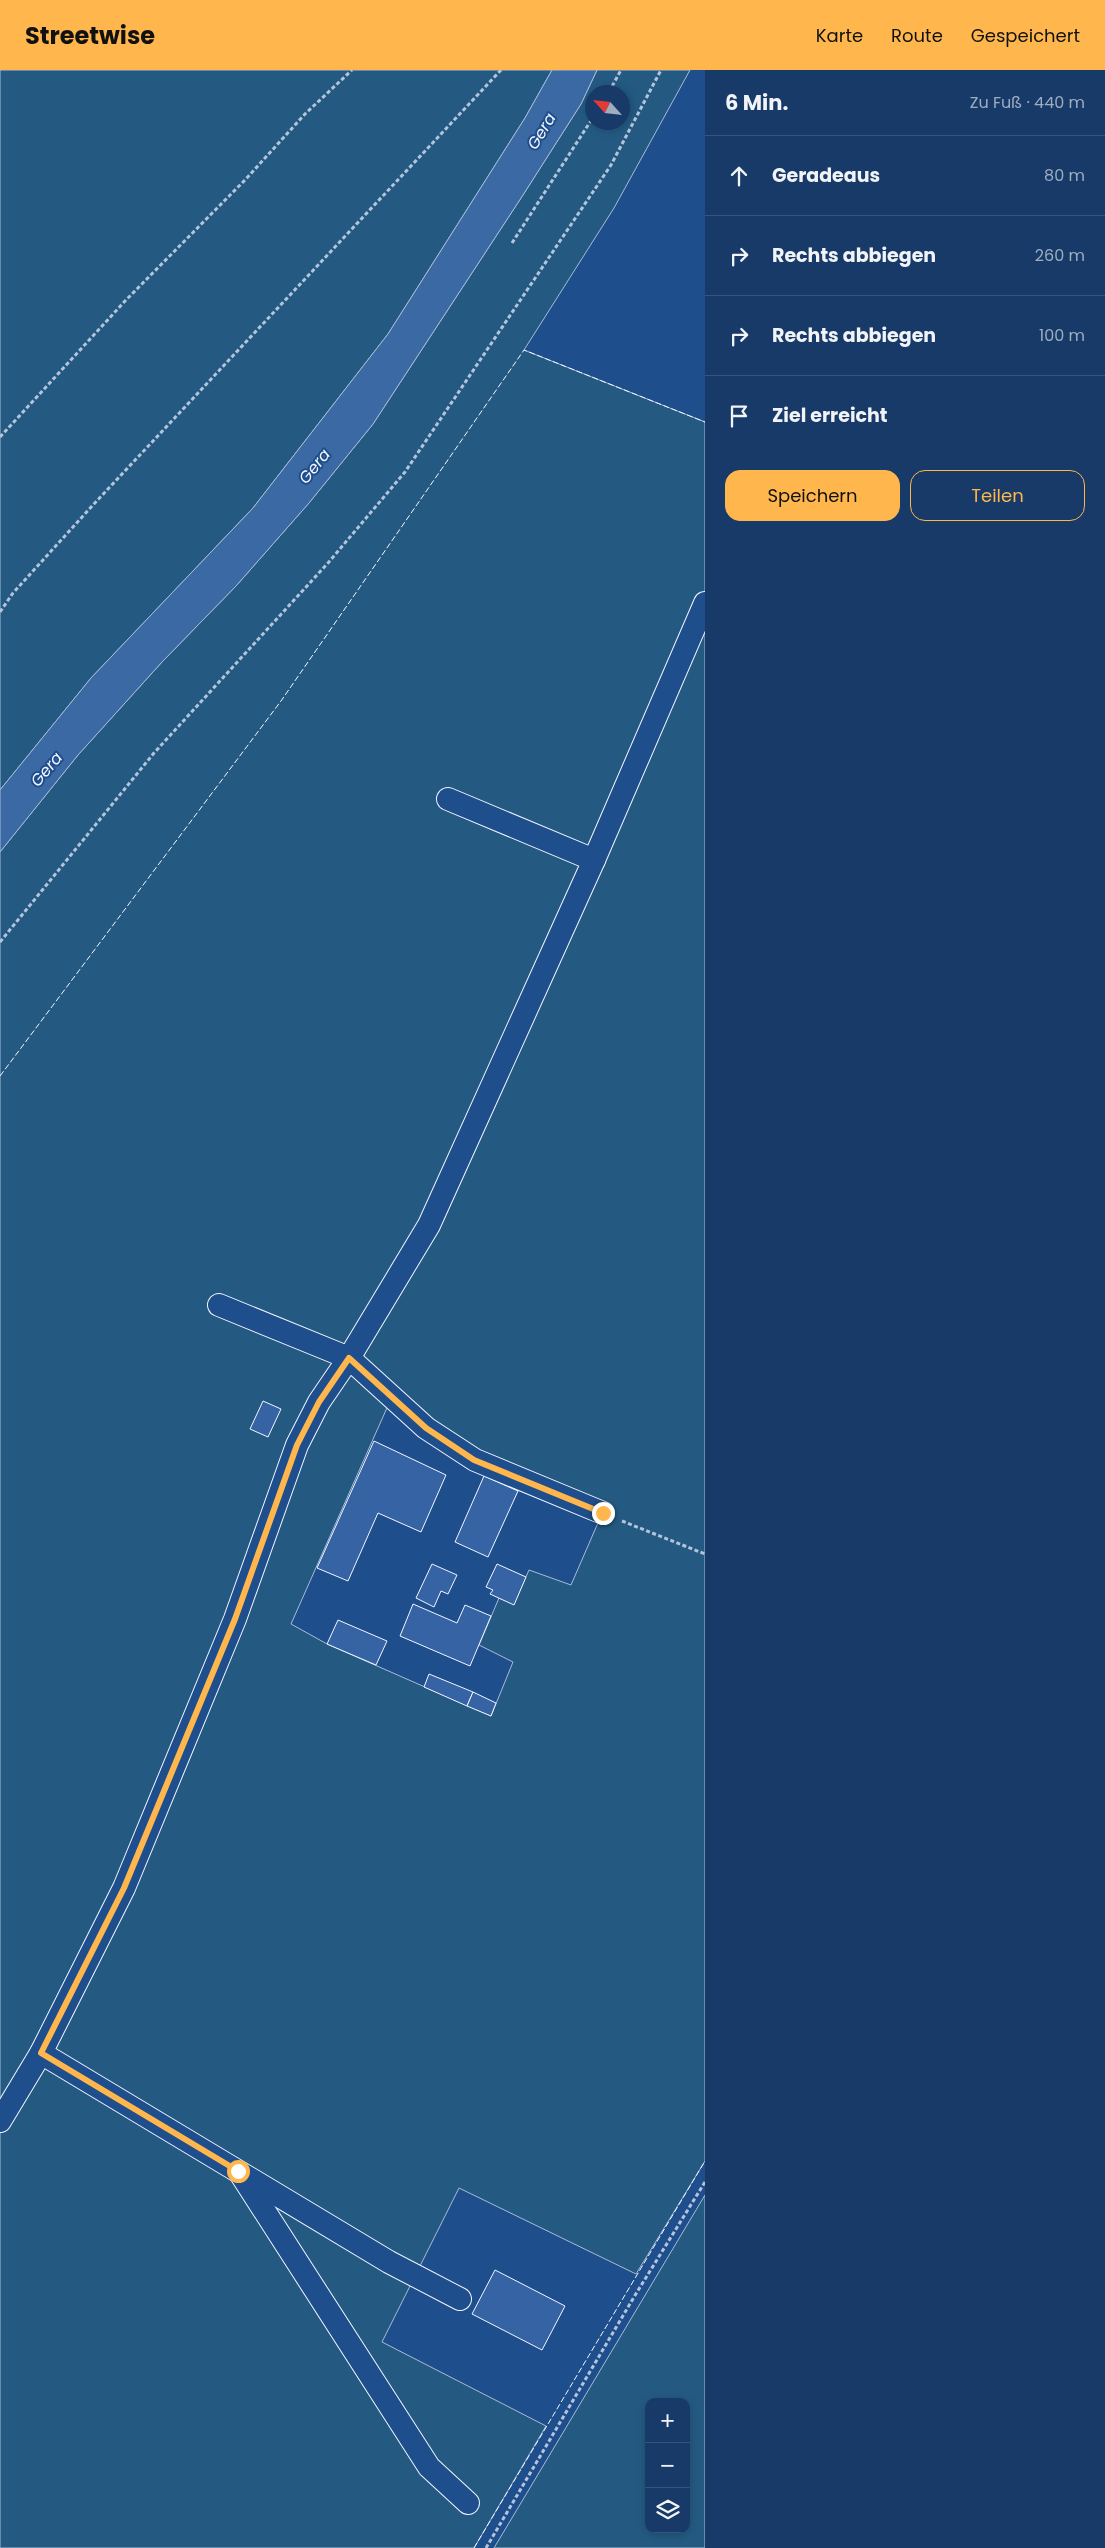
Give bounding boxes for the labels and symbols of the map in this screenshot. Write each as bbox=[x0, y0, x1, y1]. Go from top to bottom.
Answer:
north arrow bbox=[585, 85, 630, 130]
water label: Gera bbox=[521, 108, 561, 154]
water label: Gera bbox=[293, 444, 336, 489]
water label: Gera bbox=[25, 747, 68, 792]
route end bbox=[592, 1502, 615, 1525]
route start bbox=[227, 2160, 250, 2183]

